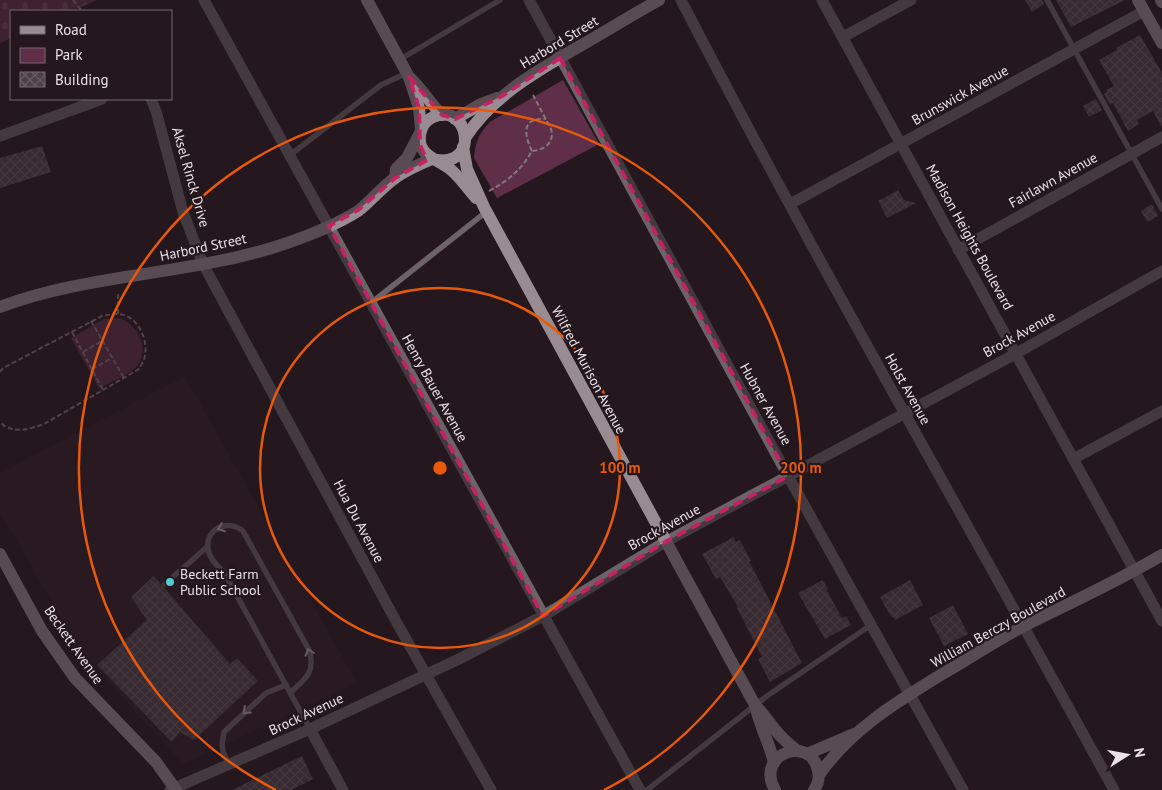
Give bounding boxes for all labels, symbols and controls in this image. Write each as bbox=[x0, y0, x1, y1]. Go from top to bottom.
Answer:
legend bbox=[10, 10, 172, 100]
street label: Harbord Street bbox=[517, 12, 602, 72]
text: Road bbox=[55, 20, 87, 39]
text: Park bbox=[55, 45, 83, 64]
street label: Brunswick Avenue bbox=[909, 61, 1011, 129]
text: Building bbox=[55, 70, 109, 89]
street label: Aksel Rinck Drive bbox=[168, 125, 214, 229]
street label: Fairlawn Avenue bbox=[1005, 148, 1101, 212]
street label: Madison Heights Boulevard bbox=[922, 161, 1018, 313]
street label: Harbord Street bbox=[158, 229, 248, 265]
street label: Wilfred Murison Avenue bbox=[548, 303, 630, 437]
street label: Brock Avenue bbox=[980, 307, 1058, 361]
street label: Henry Bauer Avenue bbox=[398, 331, 472, 445]
street label: Holst Avenue bbox=[881, 350, 935, 428]
street label: Hubner Avenue bbox=[736, 360, 796, 448]
text: 100 m bbox=[599, 458, 641, 477]
text: 200 m bbox=[780, 458, 822, 477]
centre of rings bbox=[431, 459, 449, 477]
street label: Hua Du Avenue bbox=[330, 476, 388, 566]
street label: Brock Avenue bbox=[625, 500, 703, 554]
one-way arrow bbox=[217, 522, 226, 532]
place label: Beckett Farm Public School bbox=[180, 565, 261, 599]
marker: Beckett Farm Public School bbox=[164, 576, 176, 588]
street label: William Berczy Boulevard bbox=[927, 582, 1069, 672]
street label: Beckett Avenue bbox=[40, 602, 108, 688]
one-way arrow bbox=[305, 648, 315, 657]
street label: Brock Avenue bbox=[266, 689, 346, 739]
one-way arrow bbox=[242, 705, 251, 714]
north arrow bbox=[1102, 730, 1152, 780]
text: N bbox=[1130, 746, 1149, 759]

